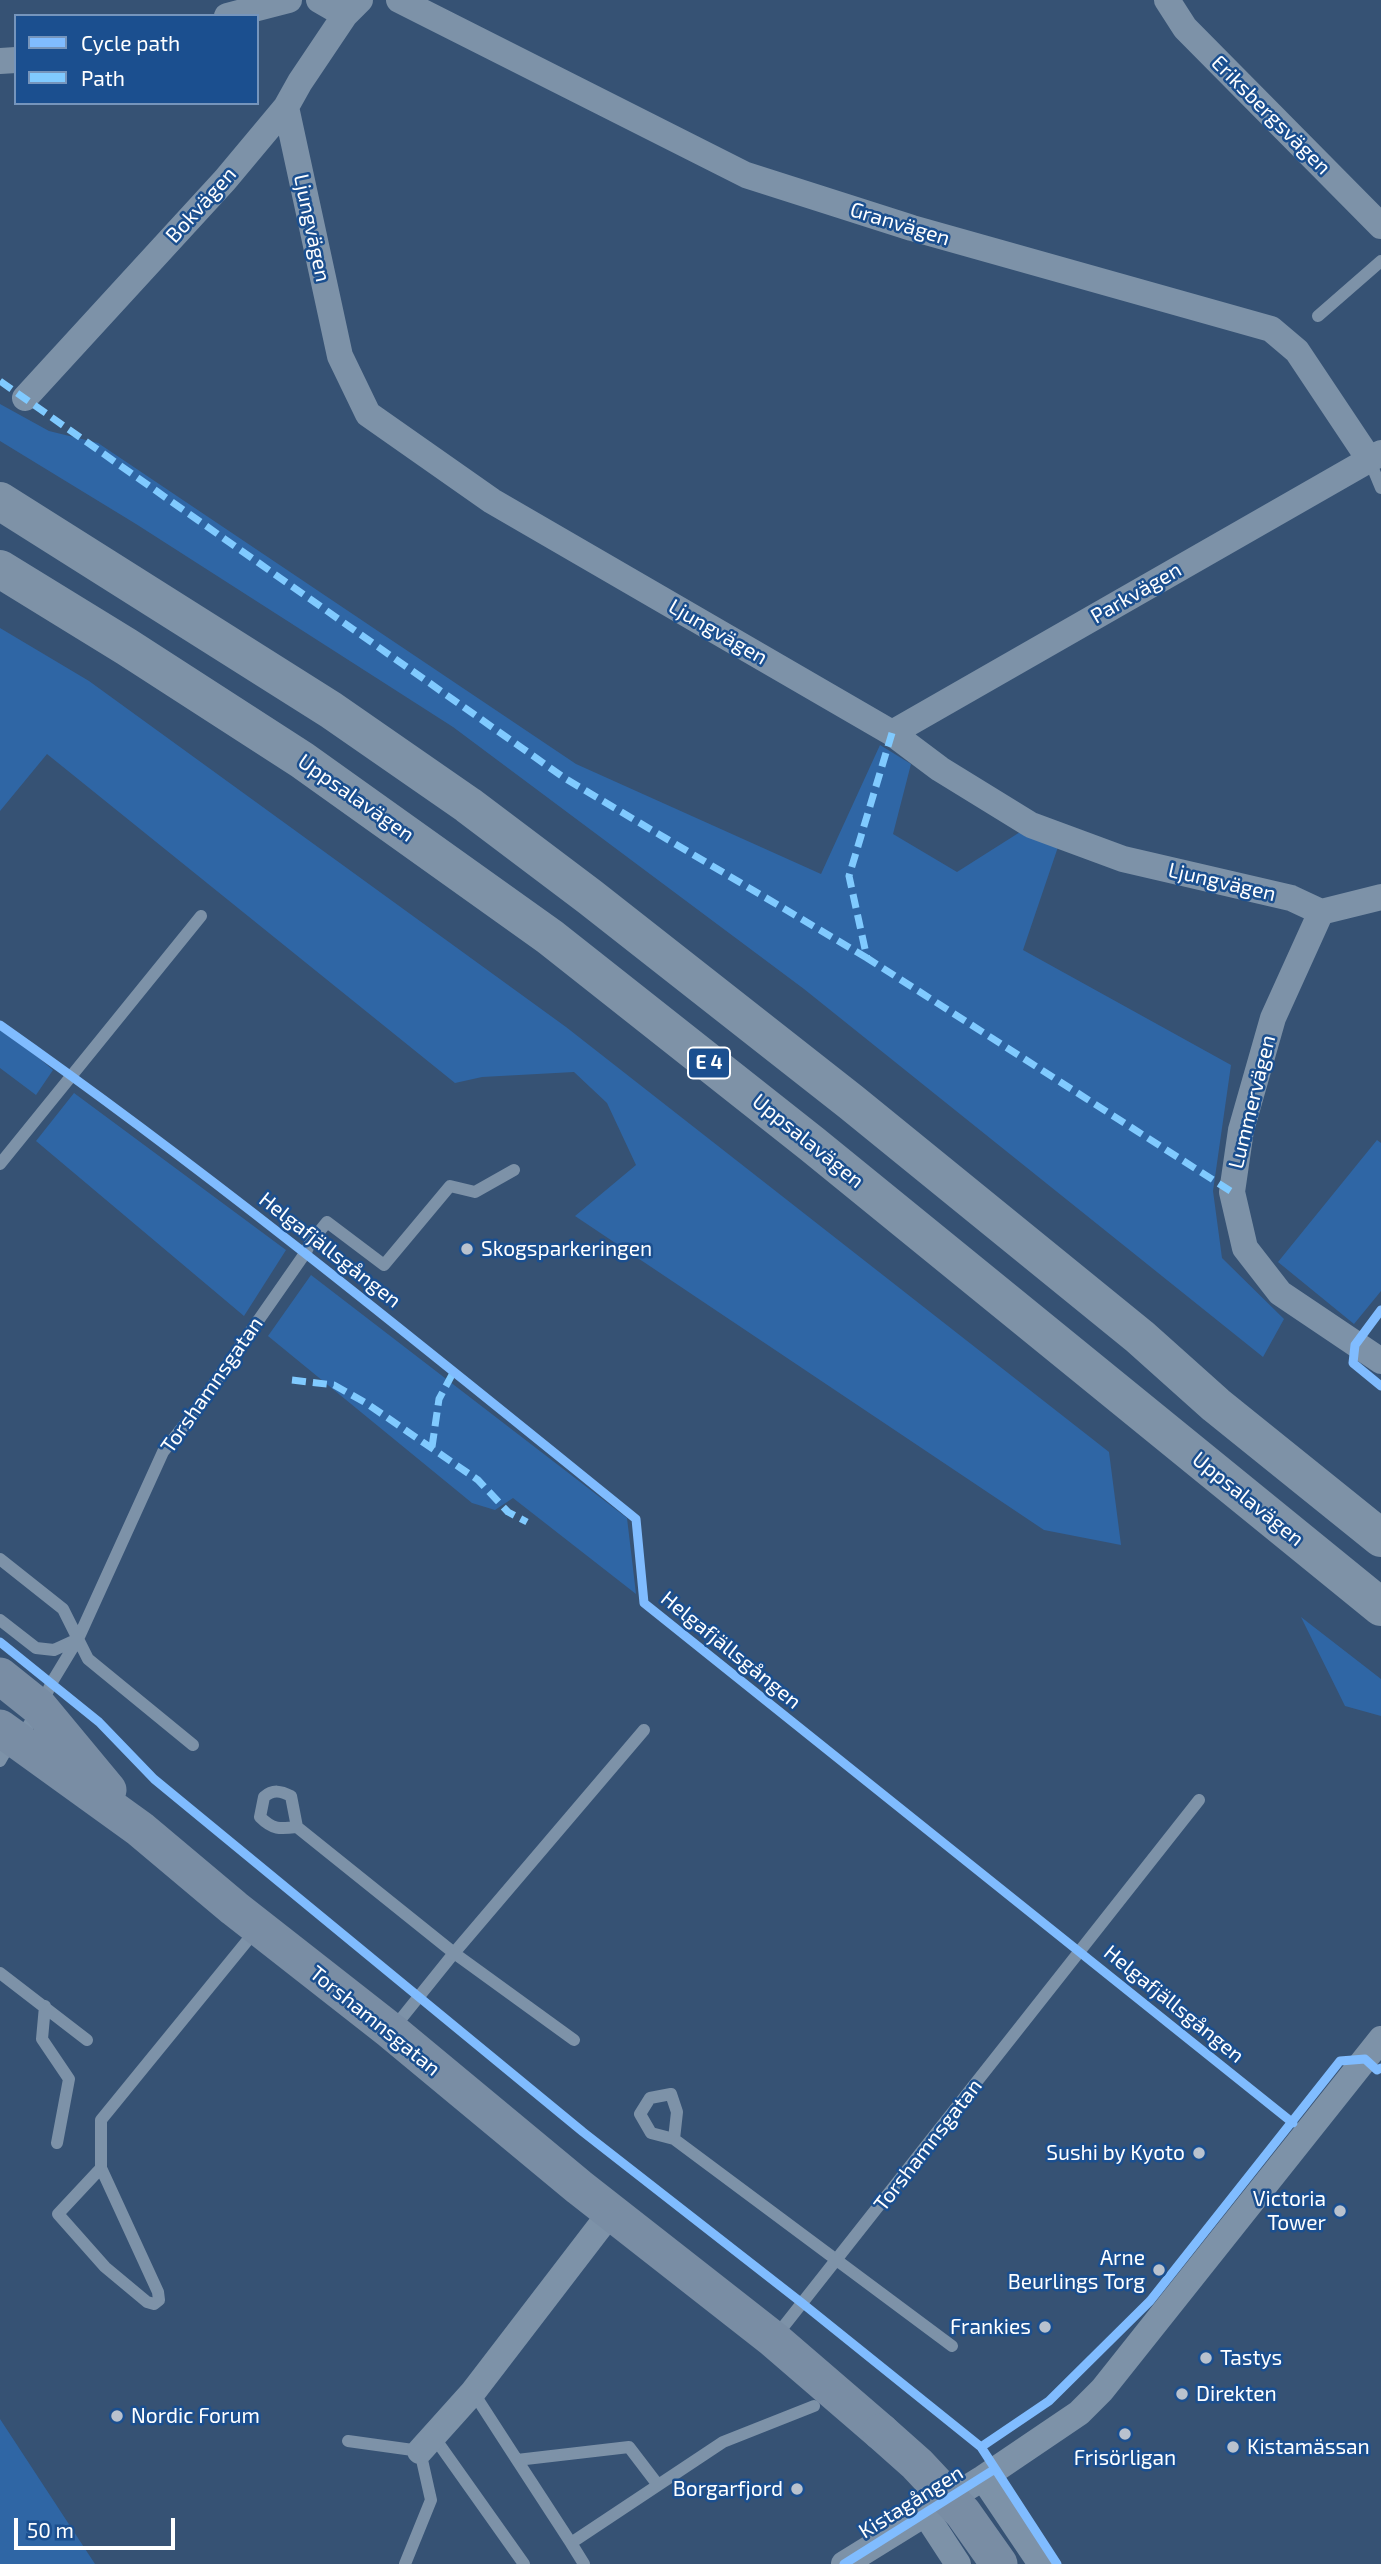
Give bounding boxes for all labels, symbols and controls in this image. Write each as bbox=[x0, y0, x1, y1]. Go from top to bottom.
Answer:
legend bbox=[14, 14, 259, 105]
text: Cycle path bbox=[81, 30, 180, 55]
street label: Eriksbergsvägen bbox=[1206, 50, 1336, 180]
text: Path bbox=[81, 65, 125, 90]
street label: Bokvägen bbox=[160, 162, 242, 248]
street label: Ljungvägen bbox=[288, 172, 336, 284]
street label: Granvägen bbox=[847, 197, 953, 251]
street label: Parkvägen bbox=[1086, 557, 1186, 629]
street label: Ljungvägen bbox=[664, 594, 772, 670]
street label: Uppsalavägen bbox=[293, 749, 419, 847]
street label: Ljungvägen bbox=[1166, 857, 1278, 907]
street label: Lummervägen bbox=[1223, 1033, 1281, 1171]
road number: E 4 bbox=[688, 1048, 730, 1078]
street label: Uppsalavägen bbox=[747, 1088, 869, 1194]
street label: Helgafjällsgången bbox=[254, 1187, 406, 1313]
place label: Skogsparkeringen bbox=[481, 1236, 652, 1262]
marker: Skogsparkeringen bbox=[459, 1241, 475, 1257]
street label: Torshamnsgatan bbox=[156, 1312, 268, 1458]
street label: Uppsalavägen bbox=[1187, 1446, 1309, 1552]
street label: Helgafjällsgången bbox=[656, 1586, 806, 1714]
street label: Helgafjällsgången bbox=[1099, 1940, 1249, 2068]
street label: Torshamnsgatan bbox=[305, 1961, 445, 2081]
street label: Torshamnsgatan bbox=[869, 2074, 987, 2216]
place label: Sushi by Kyoto bbox=[1046, 2140, 1185, 2166]
marker: Sushi by Kyoto bbox=[1191, 2145, 1207, 2161]
place label: Victoria Tower bbox=[1253, 2186, 1326, 2236]
marker: Victoria Tower bbox=[1332, 2203, 1348, 2219]
place label: Arne Beurlings Torg bbox=[1008, 2245, 1145, 2295]
marker: Arne Beurlings Torg bbox=[1151, 2262, 1167, 2278]
place label: Frankies bbox=[950, 2314, 1031, 2340]
marker: Frankies bbox=[1037, 2319, 1053, 2335]
place label: Tastys bbox=[1220, 2345, 1282, 2371]
marker: Tastys bbox=[1198, 2350, 1214, 2366]
place label: Direkten bbox=[1196, 2381, 1277, 2407]
marker: Direkten bbox=[1174, 2386, 1190, 2402]
place label: Nordic Forum bbox=[131, 2403, 260, 2429]
marker: Nordic Forum bbox=[109, 2408, 125, 2424]
marker: Frisörligan bbox=[1117, 2426, 1133, 2442]
place label: Kistamässan bbox=[1247, 2434, 1370, 2460]
marker: Kistamässan bbox=[1225, 2439, 1241, 2455]
place label: Frisörligan bbox=[1074, 2445, 1176, 2471]
street label: Kistagången bbox=[854, 2460, 968, 2544]
place label: Borgarfjord bbox=[673, 2476, 783, 2502]
marker: Borgarfjord bbox=[789, 2481, 805, 2497]
scale bar bbox=[18, 2504, 178, 2548]
text: 50 m bbox=[27, 2517, 74, 2542]

